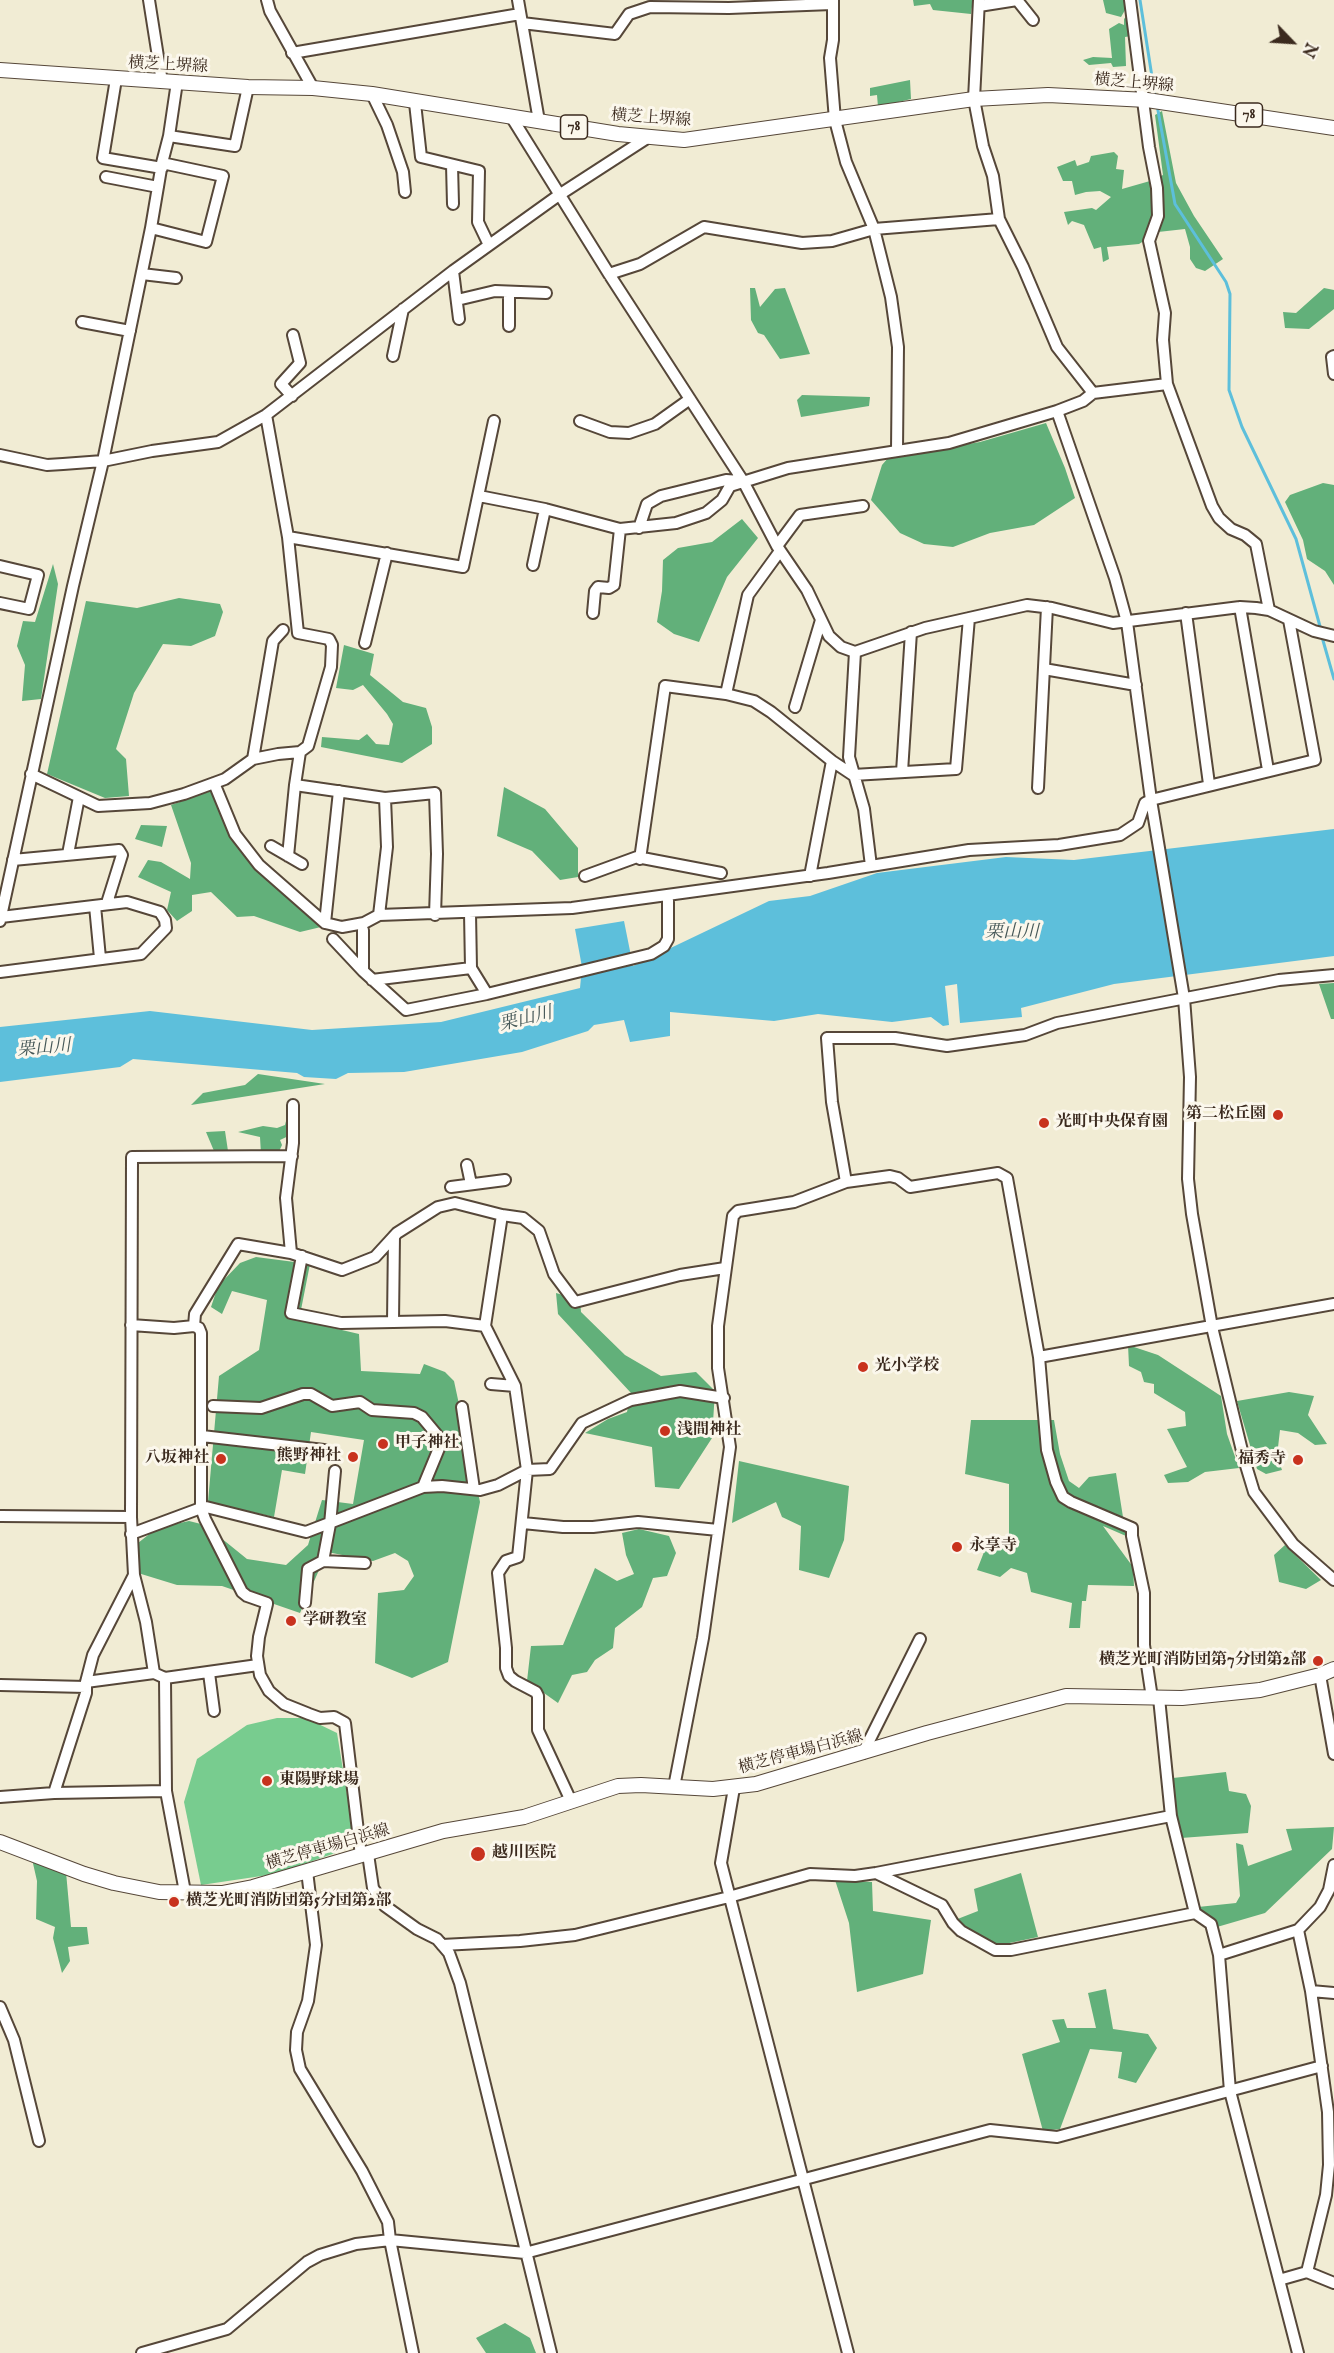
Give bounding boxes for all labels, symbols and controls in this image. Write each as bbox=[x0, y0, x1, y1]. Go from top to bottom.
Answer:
north arrow bbox=[1262, 12, 1322, 72]
text: N bbox=[1296, 39, 1320, 60]
street label: 横芝上堺線 bbox=[128, 54, 208, 78]
street label: 横芝上堺線 bbox=[1093, 71, 1175, 97]
road number: 78 bbox=[1236, 103, 1262, 127]
street label: 横芝上堺線 bbox=[610, 107, 692, 131]
road number: 78 bbox=[560, 115, 588, 139]
water label: 栗山川 bbox=[985, 922, 1039, 944]
water label: 栗山川 bbox=[497, 1003, 555, 1037]
water label: 栗山川 bbox=[16, 1036, 72, 1062]
place label: 第二松丘園 bbox=[1186, 1105, 1266, 1125]
marker: 第二松丘園 bbox=[1271, 1108, 1285, 1122]
place label: 光町中央保育園 bbox=[1056, 1113, 1168, 1133]
marker: 光町中央保育園 bbox=[1037, 1116, 1051, 1130]
place label: 光小学校 bbox=[875, 1357, 939, 1377]
marker: 光小学校 bbox=[856, 1360, 870, 1374]
place label: 浅間神社 bbox=[677, 1421, 741, 1441]
marker: 浅間神社 bbox=[658, 1424, 672, 1438]
place label: 甲子神社 bbox=[395, 1434, 459, 1454]
marker: 甲子神社 bbox=[376, 1437, 390, 1451]
place label: 熊野神社 bbox=[277, 1447, 341, 1467]
place label: 八坂神社 bbox=[145, 1449, 209, 1469]
marker: 熊野神社 bbox=[346, 1450, 360, 1464]
place label: 福秀寺 bbox=[1238, 1450, 1286, 1470]
marker: 八坂神社 bbox=[214, 1452, 228, 1466]
marker: 福秀寺 bbox=[1291, 1453, 1305, 1467]
place label: 永享寺 bbox=[969, 1537, 1017, 1557]
marker: 永享寺 bbox=[950, 1540, 964, 1554]
place label: 学研教室 bbox=[303, 1611, 367, 1631]
marker: 学研教室 bbox=[284, 1614, 298, 1628]
place label: 横芝光町消防団第7分団第2部 bbox=[1099, 1651, 1306, 1671]
marker: 横芝光町消防団第7分団第2部 bbox=[1311, 1654, 1325, 1668]
street label: 横芝停車場白浜線 bbox=[737, 1727, 865, 1779]
place label: 東陽野球場 bbox=[279, 1771, 359, 1791]
marker: 東陽野球場 bbox=[260, 1774, 274, 1788]
street label: 横芝停車場白浜線 bbox=[264, 1821, 392, 1875]
place label: 越川医院 bbox=[492, 1844, 556, 1864]
marker: 越川医院 bbox=[469, 1845, 487, 1863]
place label: 横芝光町消防団第5分団第2部 bbox=[186, 1892, 391, 1912]
marker: 横芝光町消防団第5分団第2部 bbox=[167, 1895, 181, 1909]

